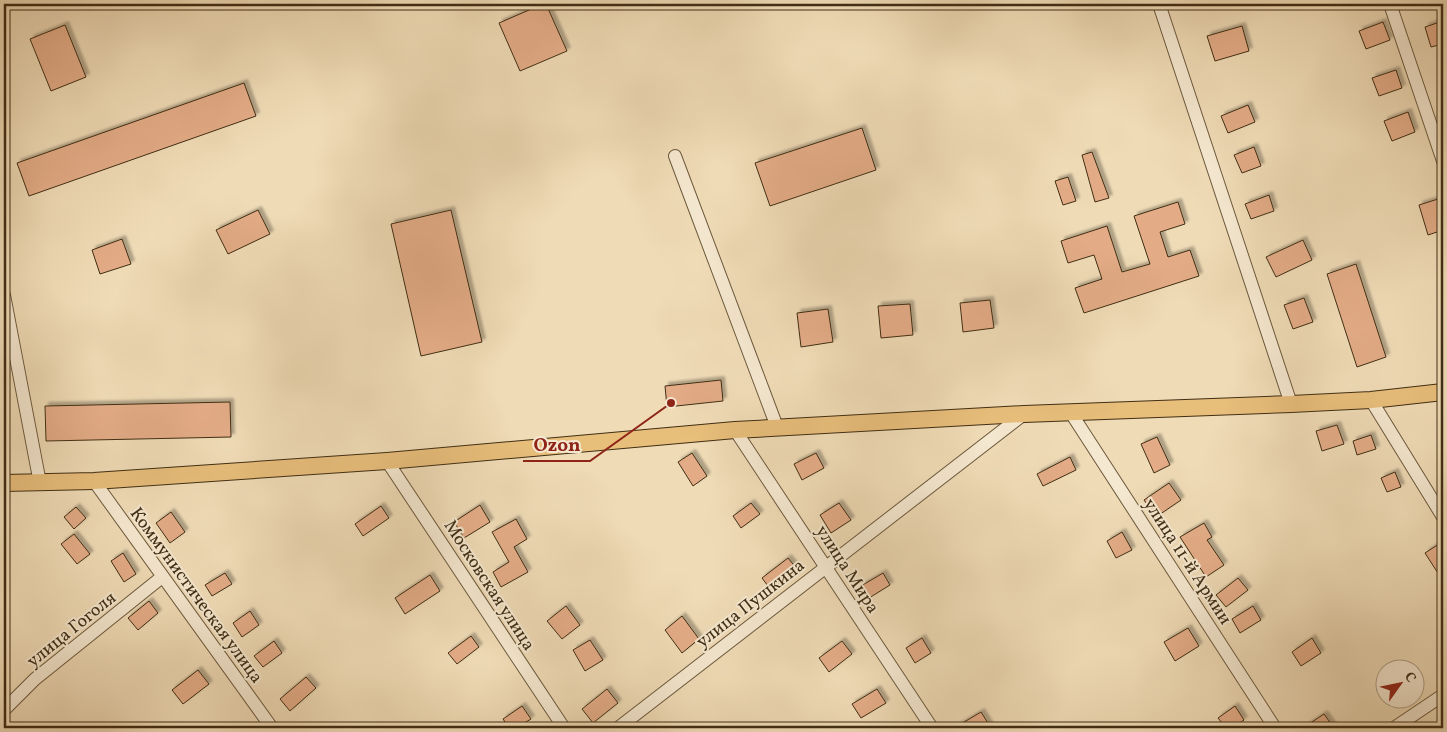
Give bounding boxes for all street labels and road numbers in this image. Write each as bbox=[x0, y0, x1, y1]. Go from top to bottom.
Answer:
street label: улица 11-й Армии bbox=[1136, 494, 1237, 630]
street label: Коммунистическая улица bbox=[123, 503, 268, 689]
street label: Московская улица bbox=[437, 516, 540, 656]
street label: улица Мира bbox=[809, 521, 885, 619]
street label: улица Пушкина bbox=[691, 554, 811, 655]
street label: улица Гоголя bbox=[22, 586, 122, 674]

